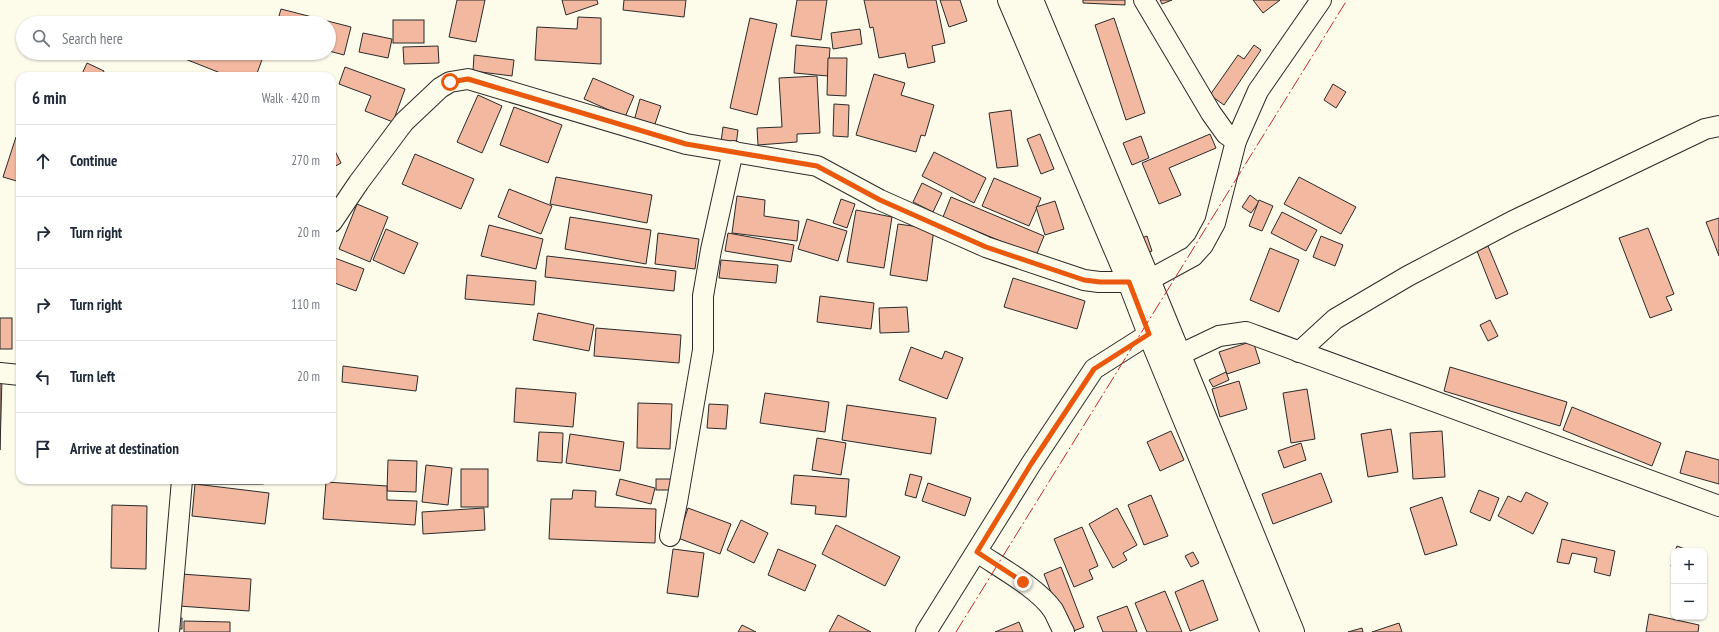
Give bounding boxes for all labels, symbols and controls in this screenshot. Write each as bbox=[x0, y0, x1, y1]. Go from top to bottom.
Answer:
search box bbox=[16, 16, 336, 60]
icon: search bbox=[30, 27, 52, 49]
text: Search here bbox=[62, 29, 123, 48]
route start bbox=[441, 73, 459, 91]
text: 6 min bbox=[32, 87, 66, 109]
text: Walk · 420 m bbox=[262, 90, 320, 107]
icon: ahead bbox=[32, 150, 54, 172]
text: Continue bbox=[70, 151, 117, 170]
text: 270 m bbox=[291, 152, 320, 169]
icon: right bbox=[32, 222, 54, 244]
text: Turn right bbox=[70, 223, 122, 242]
text: 20 m bbox=[297, 224, 320, 241]
icon: right bbox=[32, 294, 54, 316]
text: Turn right bbox=[70, 295, 122, 314]
text: 110 m bbox=[291, 296, 320, 313]
icon: left bbox=[32, 366, 54, 388]
text: Turn left bbox=[70, 367, 115, 386]
text: 20 m bbox=[297, 368, 320, 385]
icon: arrive bbox=[32, 438, 54, 460]
text: Arrive at destination bbox=[70, 439, 179, 458]
map controls bbox=[1671, 548, 1707, 620]
button: + bbox=[1671, 548, 1707, 584]
route end bbox=[1014, 573, 1032, 591]
button: − bbox=[1671, 584, 1707, 620]

